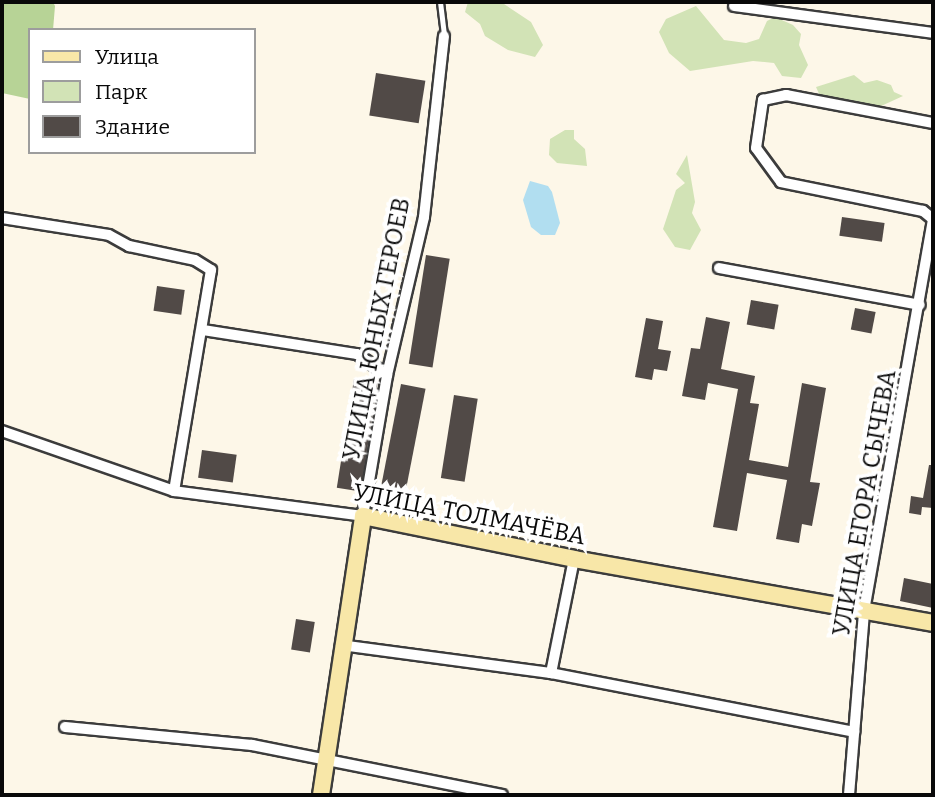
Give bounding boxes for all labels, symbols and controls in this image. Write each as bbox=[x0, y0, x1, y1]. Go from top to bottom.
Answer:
legend bbox=[28, 28, 256, 154]
text: Улица bbox=[95, 44, 159, 70]
text: Парк bbox=[95, 79, 147, 105]
text: Здание bbox=[95, 114, 170, 140]
street label: УЛИЦА ЮНЫХ ГЕРОЕВ bbox=[337, 195, 417, 463]
street label: УЛИЦА ЕГОРА СЫЧЕВА bbox=[827, 368, 903, 638]
street label: УЛИЦА ТОЛМАЧЁВА bbox=[350, 478, 588, 552]

